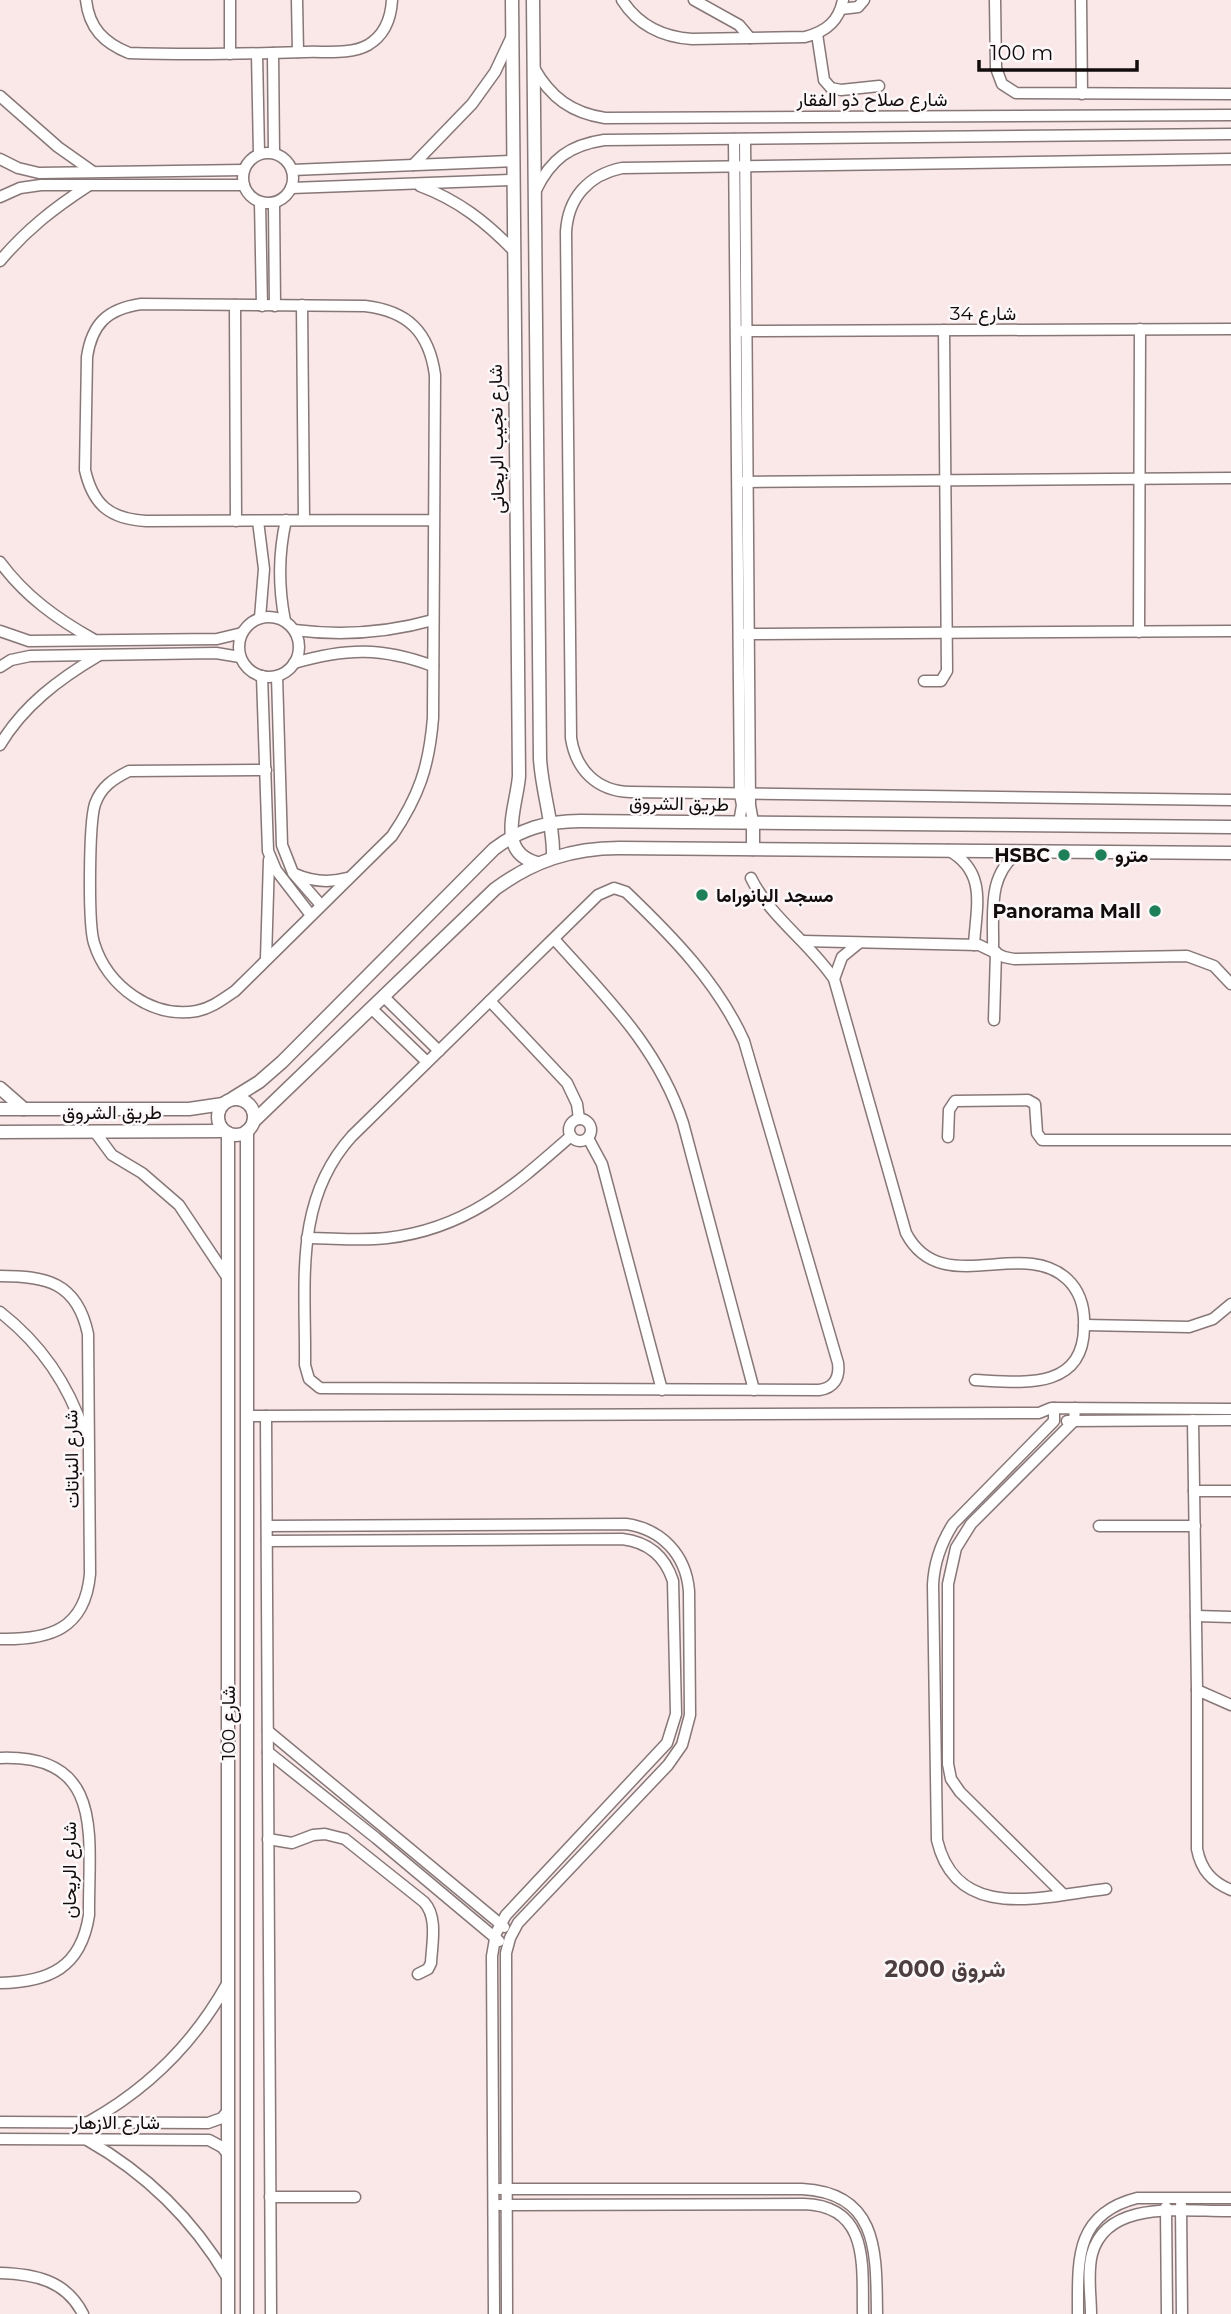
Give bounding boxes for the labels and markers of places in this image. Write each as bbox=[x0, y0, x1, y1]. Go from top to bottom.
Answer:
place label: HSBC bbox=[994, 844, 1050, 867]
place label: مترو bbox=[1115, 844, 1148, 868]
marker: HSBC bbox=[1056, 847, 1072, 863]
marker: مترو bbox=[1093, 847, 1109, 863]
place label: مسجد البانوراما bbox=[716, 884, 834, 908]
marker: مسجد البانوراما bbox=[694, 887, 710, 903]
place label: Panorama Mall bbox=[992, 900, 1141, 923]
marker: Panorama Mall bbox=[1147, 903, 1163, 919]

